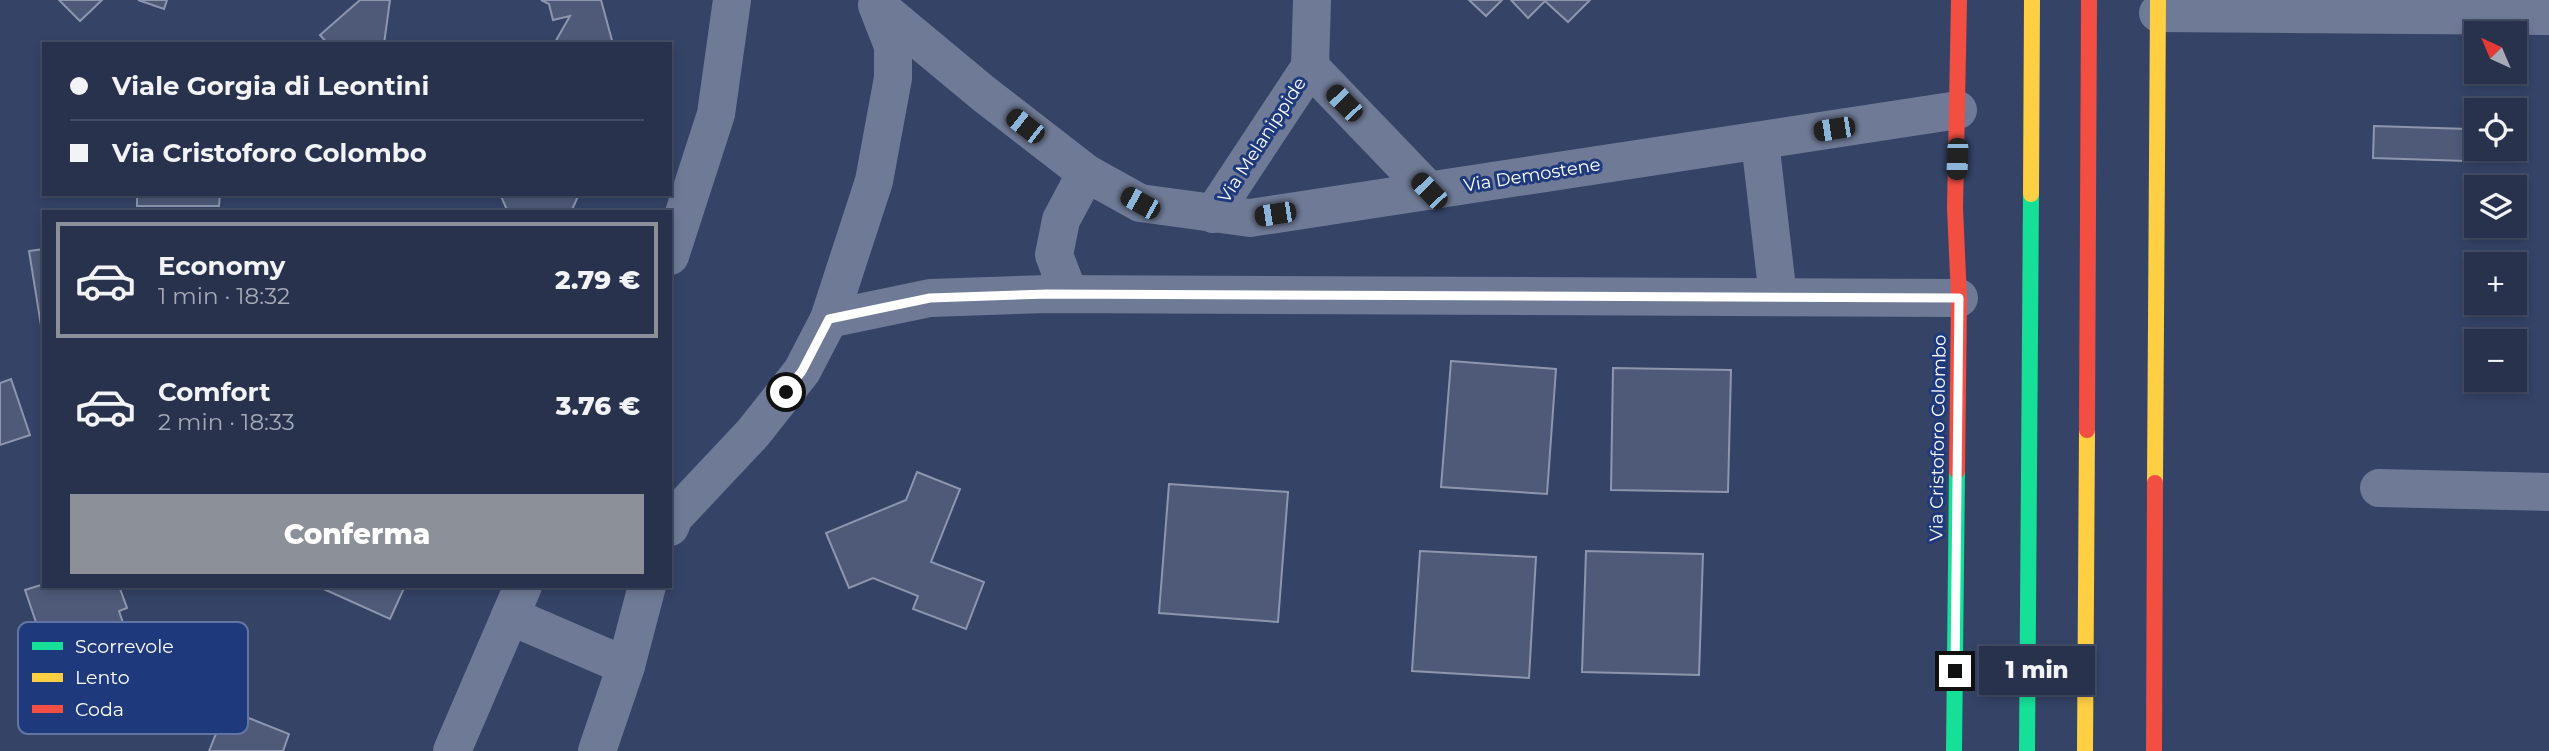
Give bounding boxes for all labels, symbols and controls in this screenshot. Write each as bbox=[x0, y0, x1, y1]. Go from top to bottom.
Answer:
north arrow bbox=[2464, 21, 2527, 84]
map controls bbox=[2464, 21, 2527, 392]
text: Viale Gorgia di Leontini bbox=[112, 70, 429, 102]
street label: Via Melanippide bbox=[1213, 73, 1311, 207]
car bbox=[1322, 81, 1367, 125]
button: locate bbox=[2464, 98, 2527, 161]
car bbox=[1002, 105, 1049, 147]
car bbox=[1812, 115, 1857, 143]
text: Via Cristoforo Colombo bbox=[112, 137, 427, 169]
car bbox=[1946, 138, 1969, 180]
street label: Via Demostene bbox=[1462, 153, 1602, 197]
car bbox=[1407, 169, 1452, 213]
button: layers bbox=[2464, 175, 2527, 238]
car bbox=[1117, 184, 1164, 222]
car bbox=[1253, 200, 1298, 228]
icon: car bbox=[74, 249, 137, 312]
text: Economy bbox=[158, 250, 285, 282]
button: + bbox=[2464, 252, 2527, 315]
text: 2.79 € bbox=[555, 264, 640, 296]
text: 1 min · 18:32 bbox=[158, 282, 290, 310]
button: − bbox=[2464, 329, 2527, 392]
street label: Via Cristoforo Colombo bbox=[1925, 334, 1951, 542]
icon: car bbox=[74, 375, 137, 438]
text: Comfort bbox=[158, 376, 270, 408]
route start bbox=[770, 376, 802, 408]
text: 3.76 € bbox=[556, 390, 640, 422]
text: 2 min · 18:33 bbox=[158, 408, 295, 436]
button: Conferma bbox=[70, 494, 644, 574]
legend bbox=[18, 622, 248, 734]
text: Scorrevole bbox=[75, 635, 174, 658]
callout: 1 min bbox=[1980, 646, 2095, 696]
route end bbox=[1939, 655, 1971, 687]
text: 1 min bbox=[2005, 656, 2069, 684]
text: Lento bbox=[75, 666, 130, 689]
text: Coda bbox=[75, 698, 124, 721]

